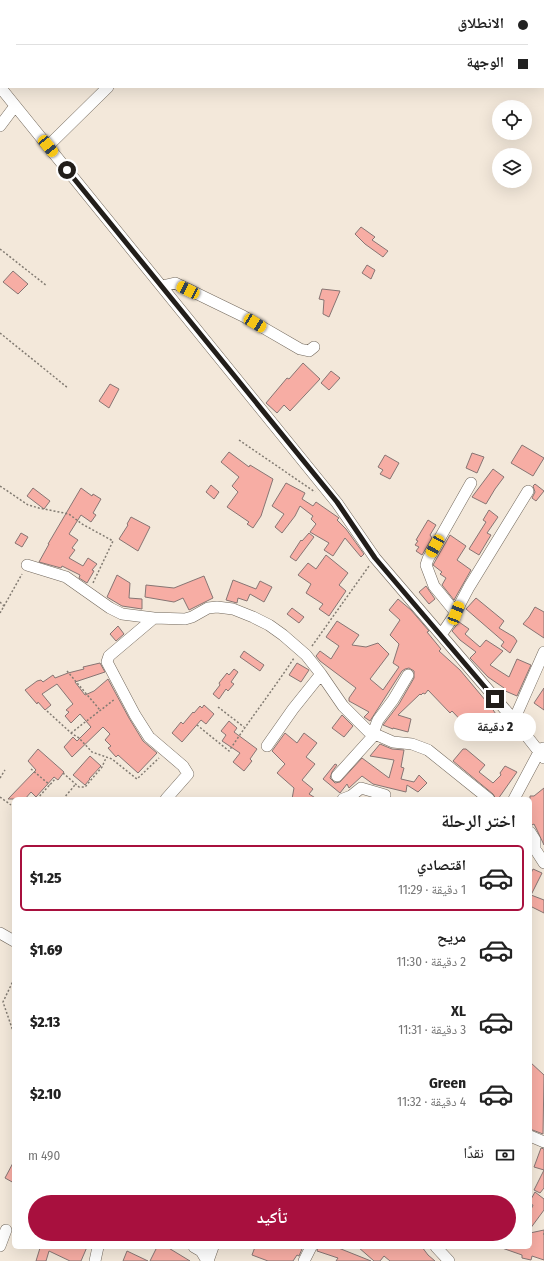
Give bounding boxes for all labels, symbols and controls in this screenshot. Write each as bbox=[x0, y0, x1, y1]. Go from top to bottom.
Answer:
text: الانطلاق bbox=[458, 14, 504, 32]
text: الوجهة bbox=[466, 53, 504, 71]
map controls bbox=[492, 100, 532, 188]
button: locate bbox=[492, 100, 532, 140]
car bbox=[36, 133, 60, 159]
button: layers bbox=[492, 148, 532, 188]
route start bbox=[58, 161, 76, 179]
car bbox=[175, 279, 201, 301]
car bbox=[242, 312, 268, 334]
car bbox=[424, 533, 446, 559]
car bbox=[446, 600, 466, 626]
route end bbox=[486, 690, 504, 708]
callout: 2 دقيقة bbox=[454, 713, 536, 741]
text: 2 دقيقة bbox=[477, 719, 513, 734]
text: اختر الرحلة bbox=[441, 810, 516, 832]
text: اقتصادي bbox=[417, 856, 466, 874]
icon: car bbox=[478, 860, 514, 896]
text: $1.25 bbox=[30, 869, 62, 887]
text: 1 دقيقة · 11:29 bbox=[398, 882, 466, 897]
text: مريح bbox=[437, 928, 466, 946]
icon: car bbox=[478, 932, 514, 968]
text: $1.69 bbox=[30, 941, 63, 959]
text: 2 دقيقة · 11:30 bbox=[396, 954, 466, 969]
text: XL bbox=[451, 1002, 466, 1020]
icon: car bbox=[478, 1004, 514, 1040]
text: $2.13 bbox=[30, 1013, 60, 1031]
text: 3 دقيقة · 11:31 bbox=[398, 1022, 466, 1037]
text: Green bbox=[429, 1074, 466, 1092]
icon: car bbox=[478, 1076, 514, 1112]
text: $2.10 bbox=[30, 1085, 61, 1103]
text: 4 دقيقة · 11:32 bbox=[397, 1094, 466, 1109]
text: نقدًا bbox=[463, 1144, 484, 1162]
icon: cash bbox=[494, 1144, 516, 1166]
text: 490 m bbox=[28, 1148, 60, 1163]
button: تأكيد bbox=[28, 1195, 516, 1241]

